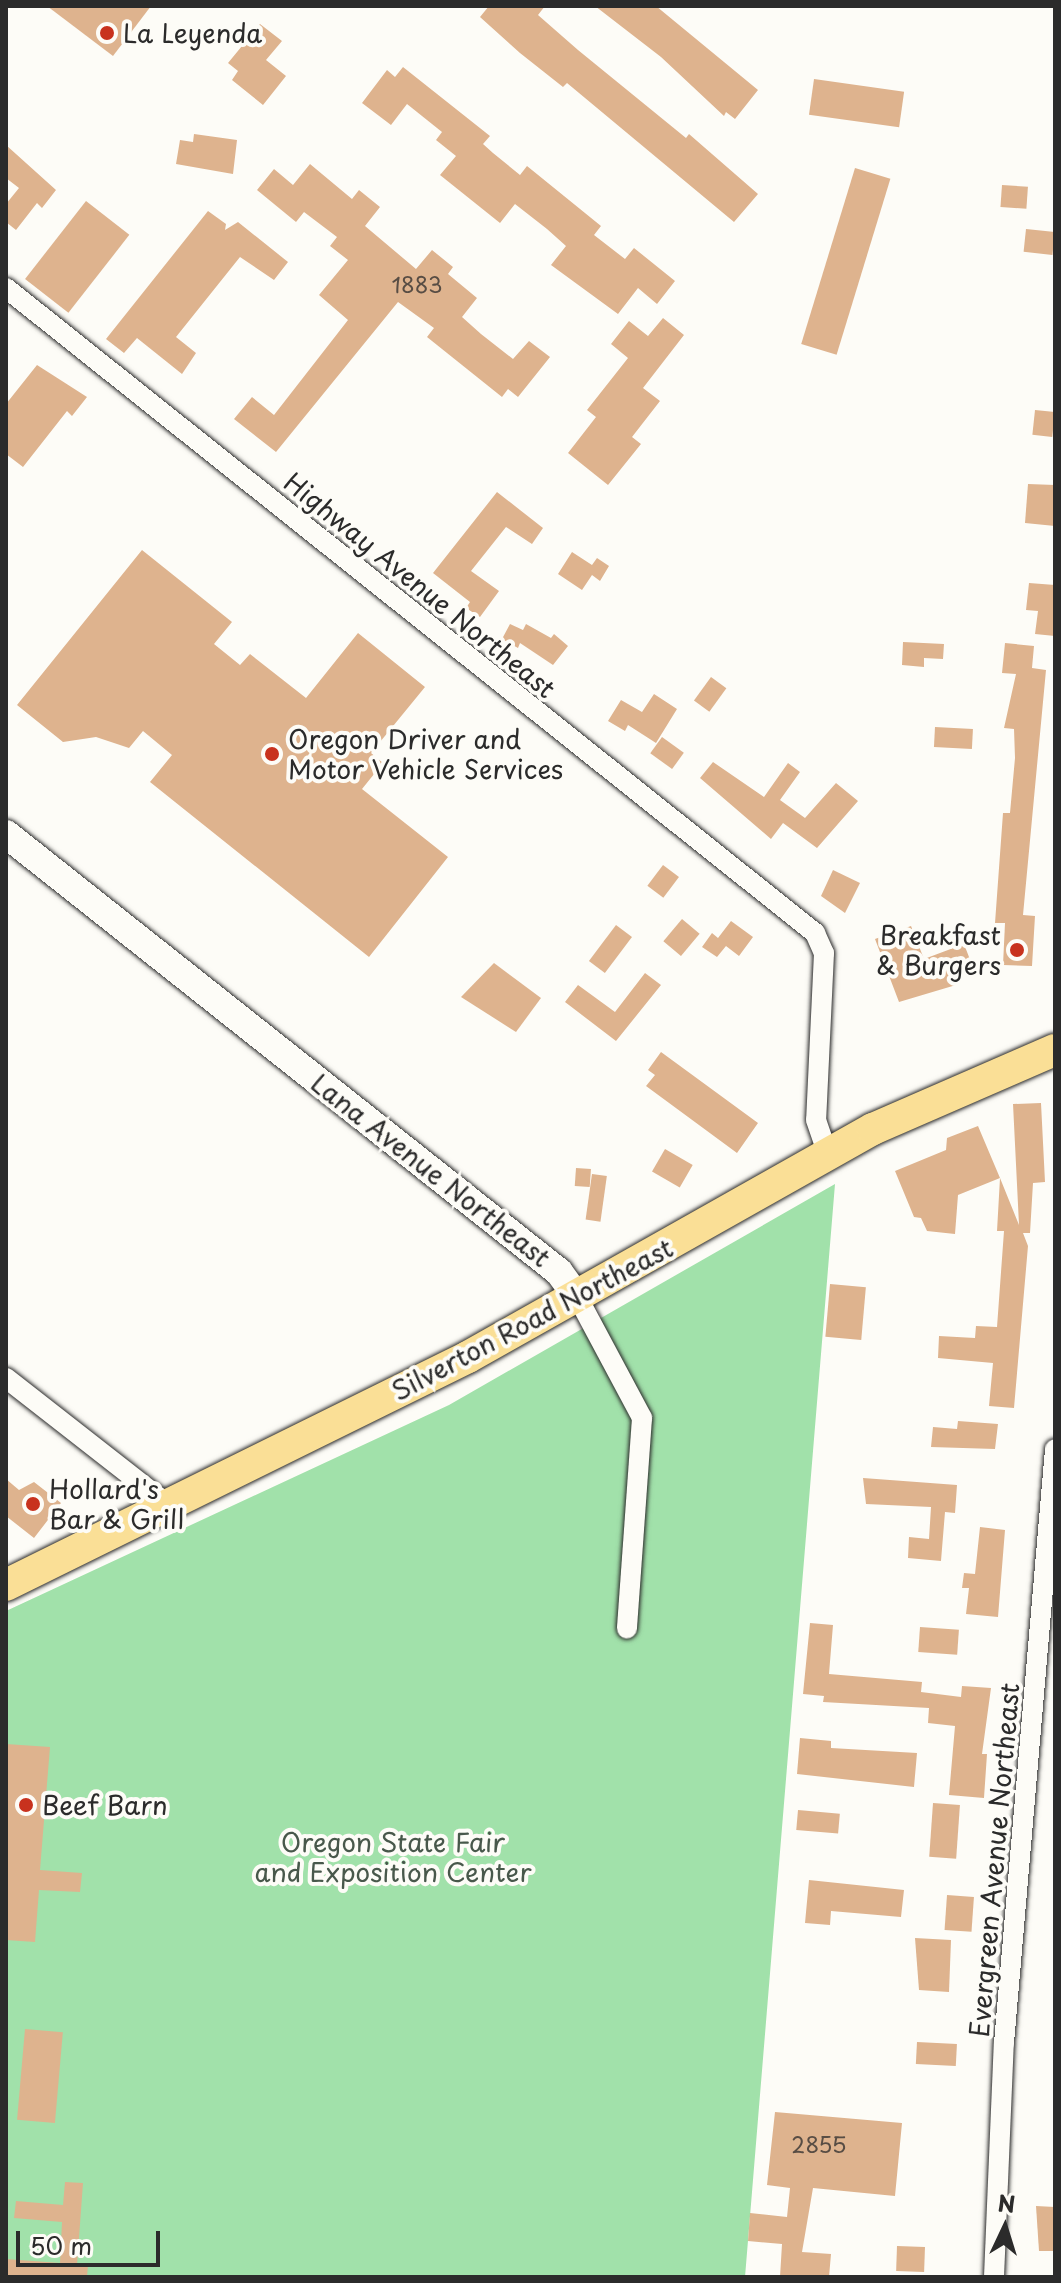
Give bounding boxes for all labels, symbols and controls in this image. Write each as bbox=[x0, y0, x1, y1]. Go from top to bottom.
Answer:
place label: La Leyenda bbox=[123, 17, 263, 49]
marker: La Leyenda bbox=[98, 24, 116, 42]
house number: 1883 bbox=[391, 271, 443, 297]
street label: Highway Avenue Northeast bbox=[278, 466, 562, 704]
place label: Oregon Driver and Motor Vehicle Services bbox=[288, 723, 566, 784]
marker: Oregon Driver and Motor Vehicle Services bbox=[263, 745, 281, 763]
place label: Breakfast & Burgers bbox=[876, 919, 1001, 980]
marker: Breakfast & Burgers bbox=[1008, 941, 1026, 959]
street label: Lana Avenue Northeast bbox=[306, 1068, 556, 1272]
street label: Silverton Road Northeast bbox=[385, 1231, 679, 1407]
place label: Hollard's Bar & Grill bbox=[49, 1473, 185, 1534]
marker: Hollard's Bar & Grill bbox=[24, 1495, 42, 1513]
street label: Evergreen Avenue Northeast bbox=[963, 1681, 1025, 2039]
place label: Beef Barn bbox=[42, 1789, 167, 1821]
marker: Beef Barn bbox=[17, 1796, 35, 1814]
park label: Oregon State Fair and Exposition Center bbox=[254, 1826, 532, 1888]
house number: 2855 bbox=[791, 2131, 847, 2157]
text: N bbox=[997, 2185, 1017, 2220]
north arrow bbox=[965, 2187, 1045, 2267]
scale bar bbox=[20, 2215, 164, 2265]
text: 50 m bbox=[30, 2227, 92, 2263]

